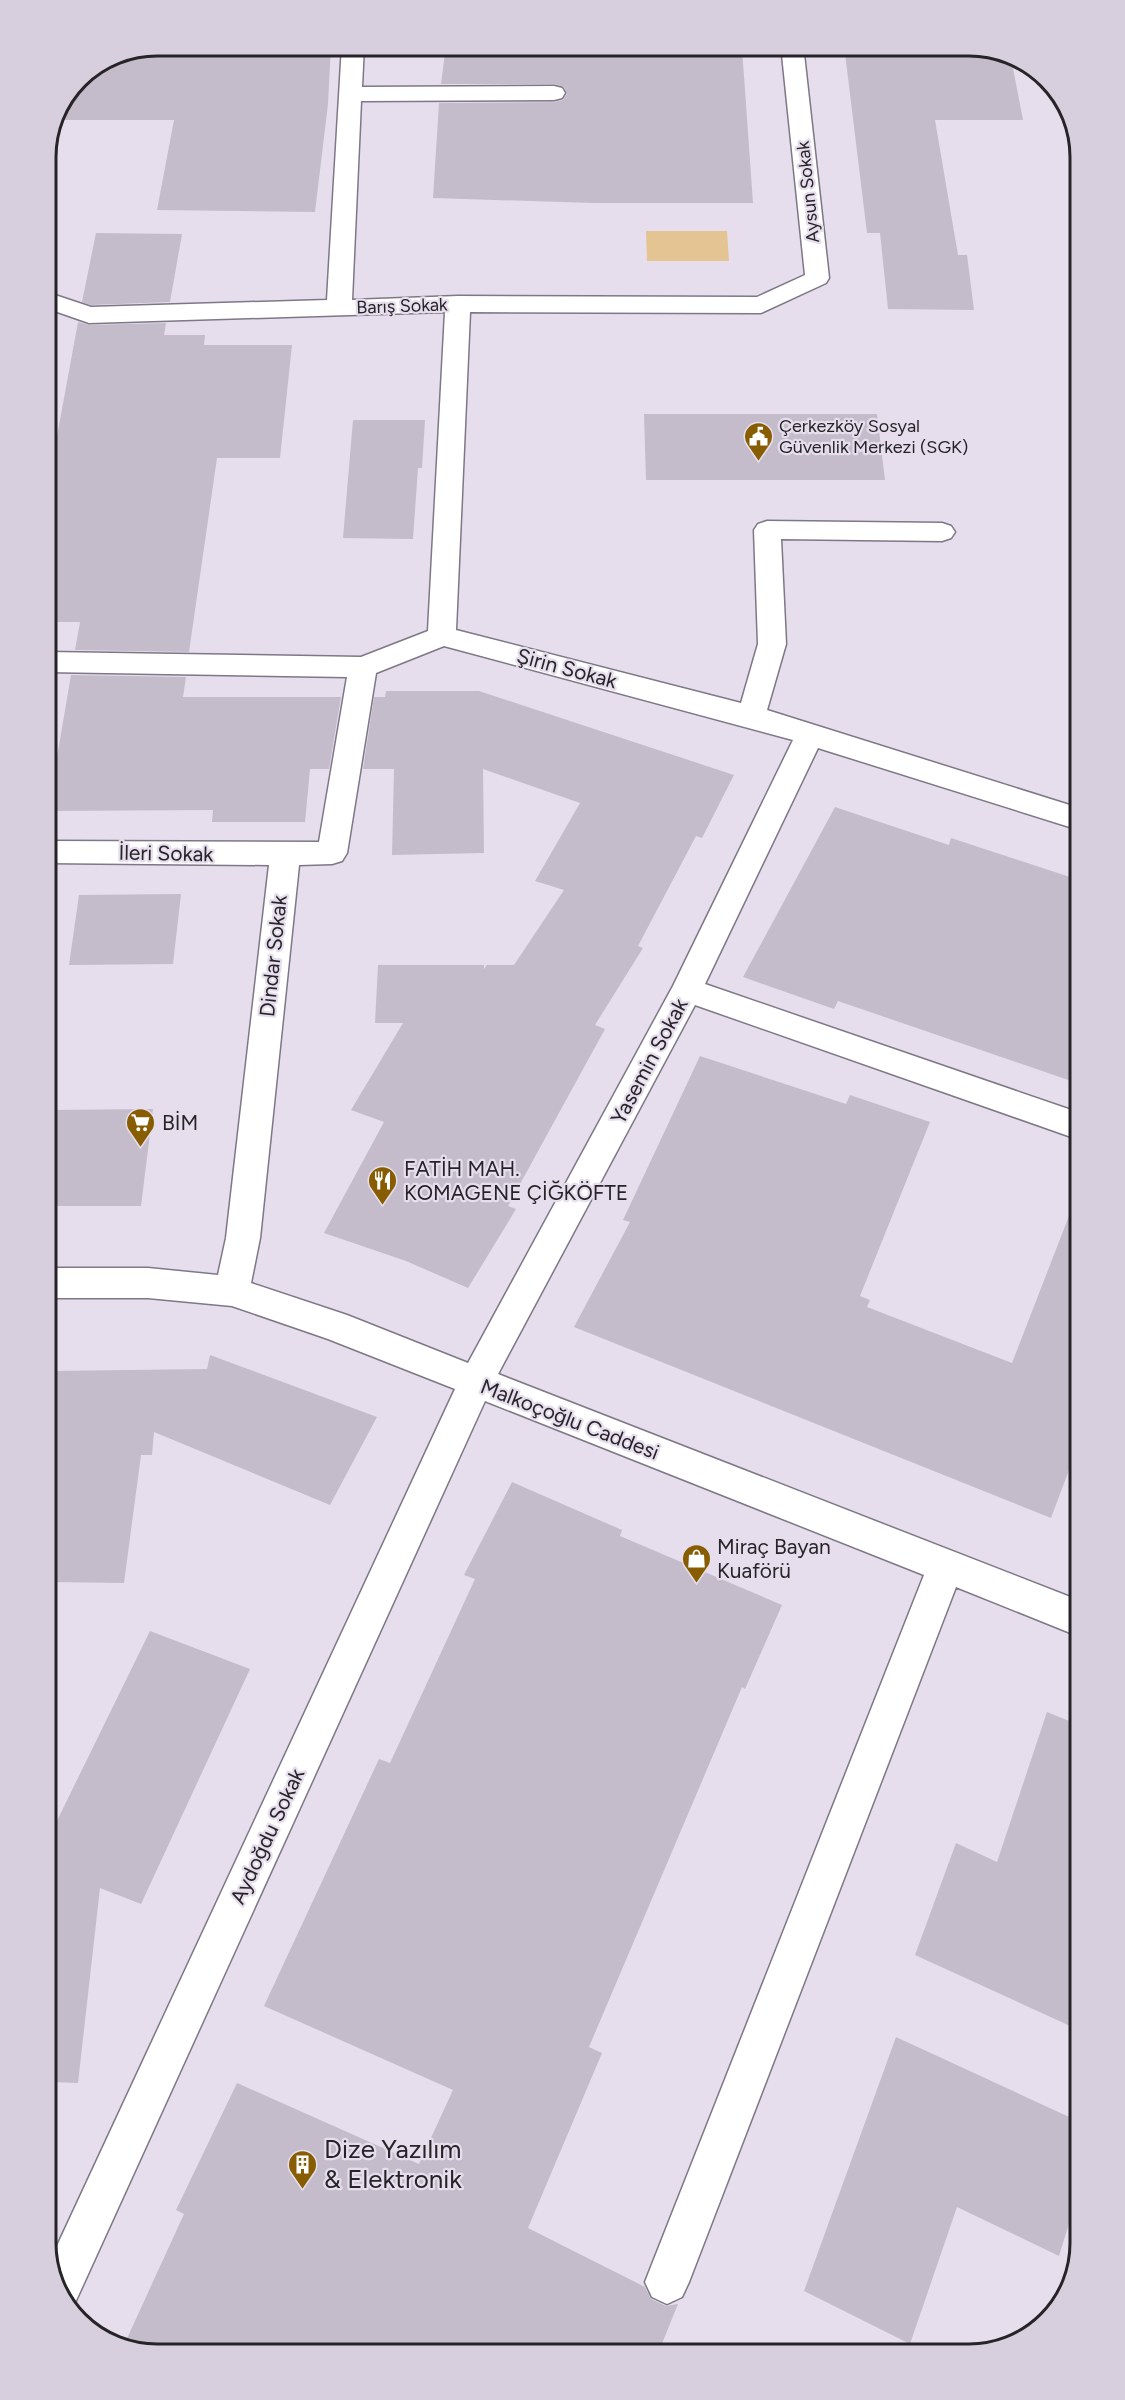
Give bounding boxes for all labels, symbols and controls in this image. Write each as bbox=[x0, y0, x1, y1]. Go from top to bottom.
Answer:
street label: Aysun Sokak bbox=[792, 140, 824, 244]
street label: Barış Sokak bbox=[356, 293, 448, 319]
place label: Çerkezköy Sosyal Güvenlik Merkezi (SGK) bbox=[779, 415, 968, 458]
public building icon: Çerkezköy Sosyal Güvenlik Merkezi (SGK) bbox=[742, 420, 774, 462]
street label: Şirin Sokak bbox=[514, 643, 621, 694]
street label: İleri Sokak bbox=[118, 840, 214, 866]
street label: Dindar Sokak bbox=[254, 893, 292, 1018]
street label: Yasemin Sokak bbox=[605, 993, 693, 1128]
supermarket icon: BİM bbox=[125, 1106, 157, 1148]
place label: BİM bbox=[162, 1110, 198, 1135]
place label: FATİH MAH. KOMAGENE ÇİĞKÖFTE bbox=[404, 1156, 628, 1205]
restaurant icon: FATİH MAH. KOMAGENE ÇİĞKÖFTE bbox=[367, 1164, 399, 1206]
street label: Malkoçoğlu Caddesi bbox=[477, 1373, 663, 1465]
place label: Miraç Bayan Kuaförü bbox=[717, 1534, 831, 1583]
shop icon: Miraç Bayan Kuaförü bbox=[680, 1542, 712, 1584]
street label: Aydoğdu Sokak bbox=[225, 1763, 310, 1908]
place label: Dize Yazılım & Elektronik bbox=[324, 2133, 462, 2195]
building icon: Dize Yazılım & Elektronik bbox=[287, 2148, 319, 2190]

